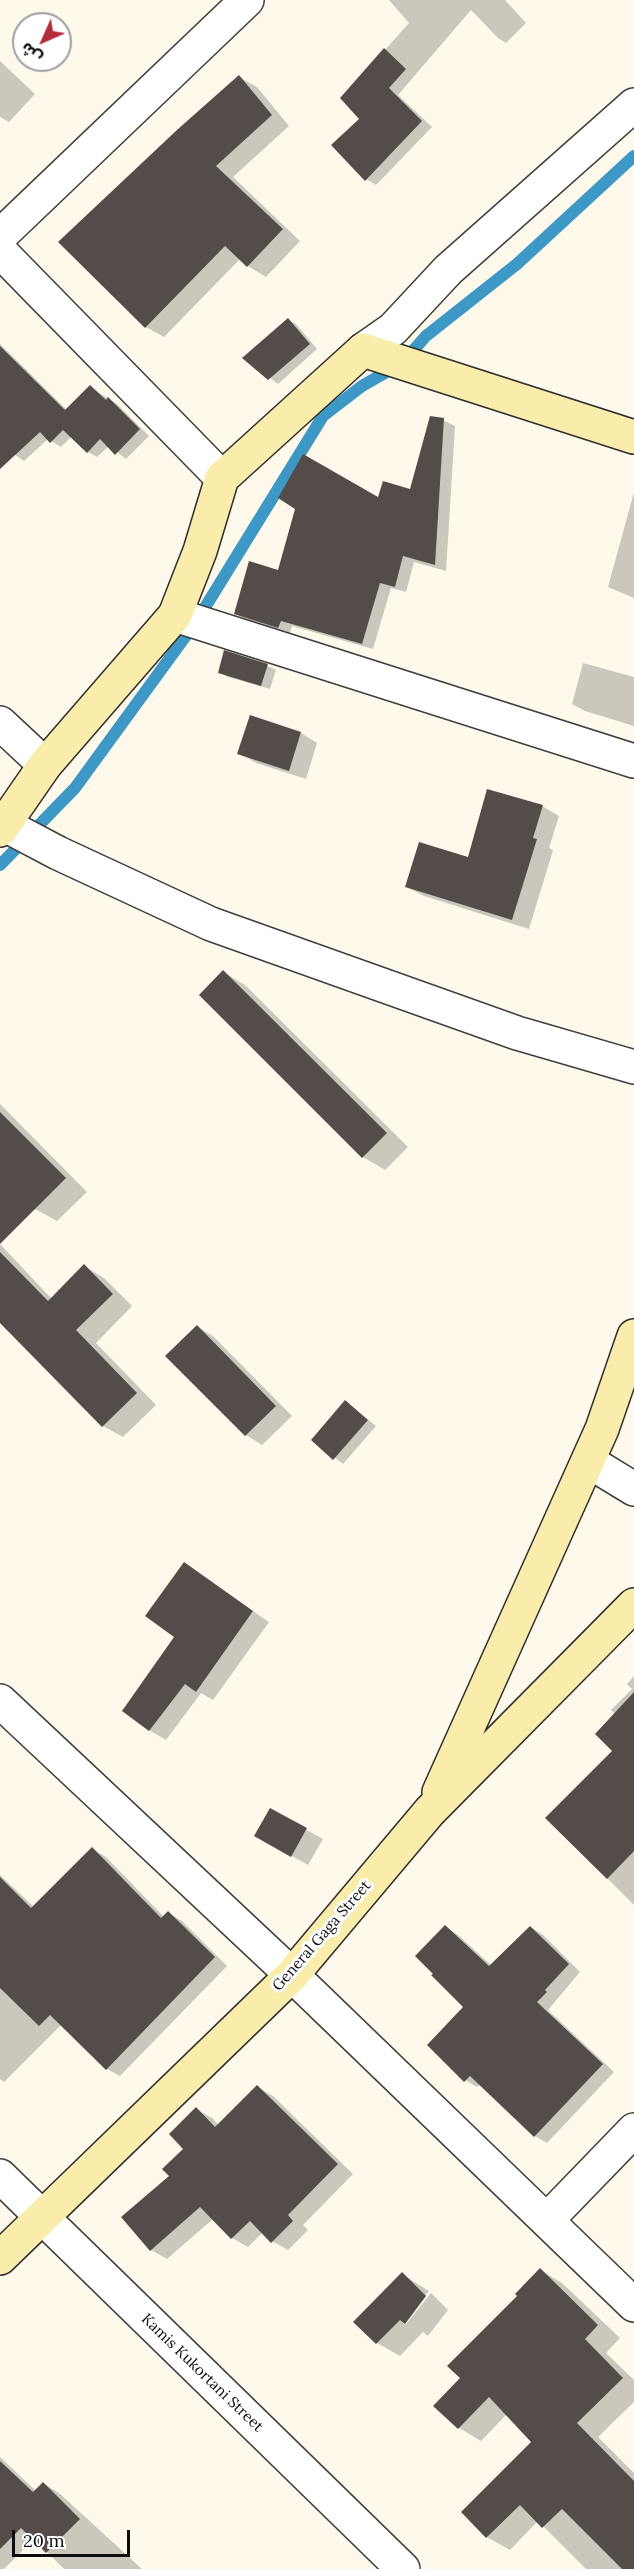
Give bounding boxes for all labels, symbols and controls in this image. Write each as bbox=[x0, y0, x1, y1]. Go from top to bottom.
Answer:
north arrow bbox=[12, 12, 72, 72]
text: ش bbox=[16, 38, 46, 68]
street label: General Gaga Street bbox=[269, 1877, 375, 1995]
street label: Kamis Kukortani Street bbox=[137, 2310, 267, 2436]
scale bar bbox=[15, 2518, 134, 2556]
text: 20 m bbox=[23, 2529, 65, 2552]

